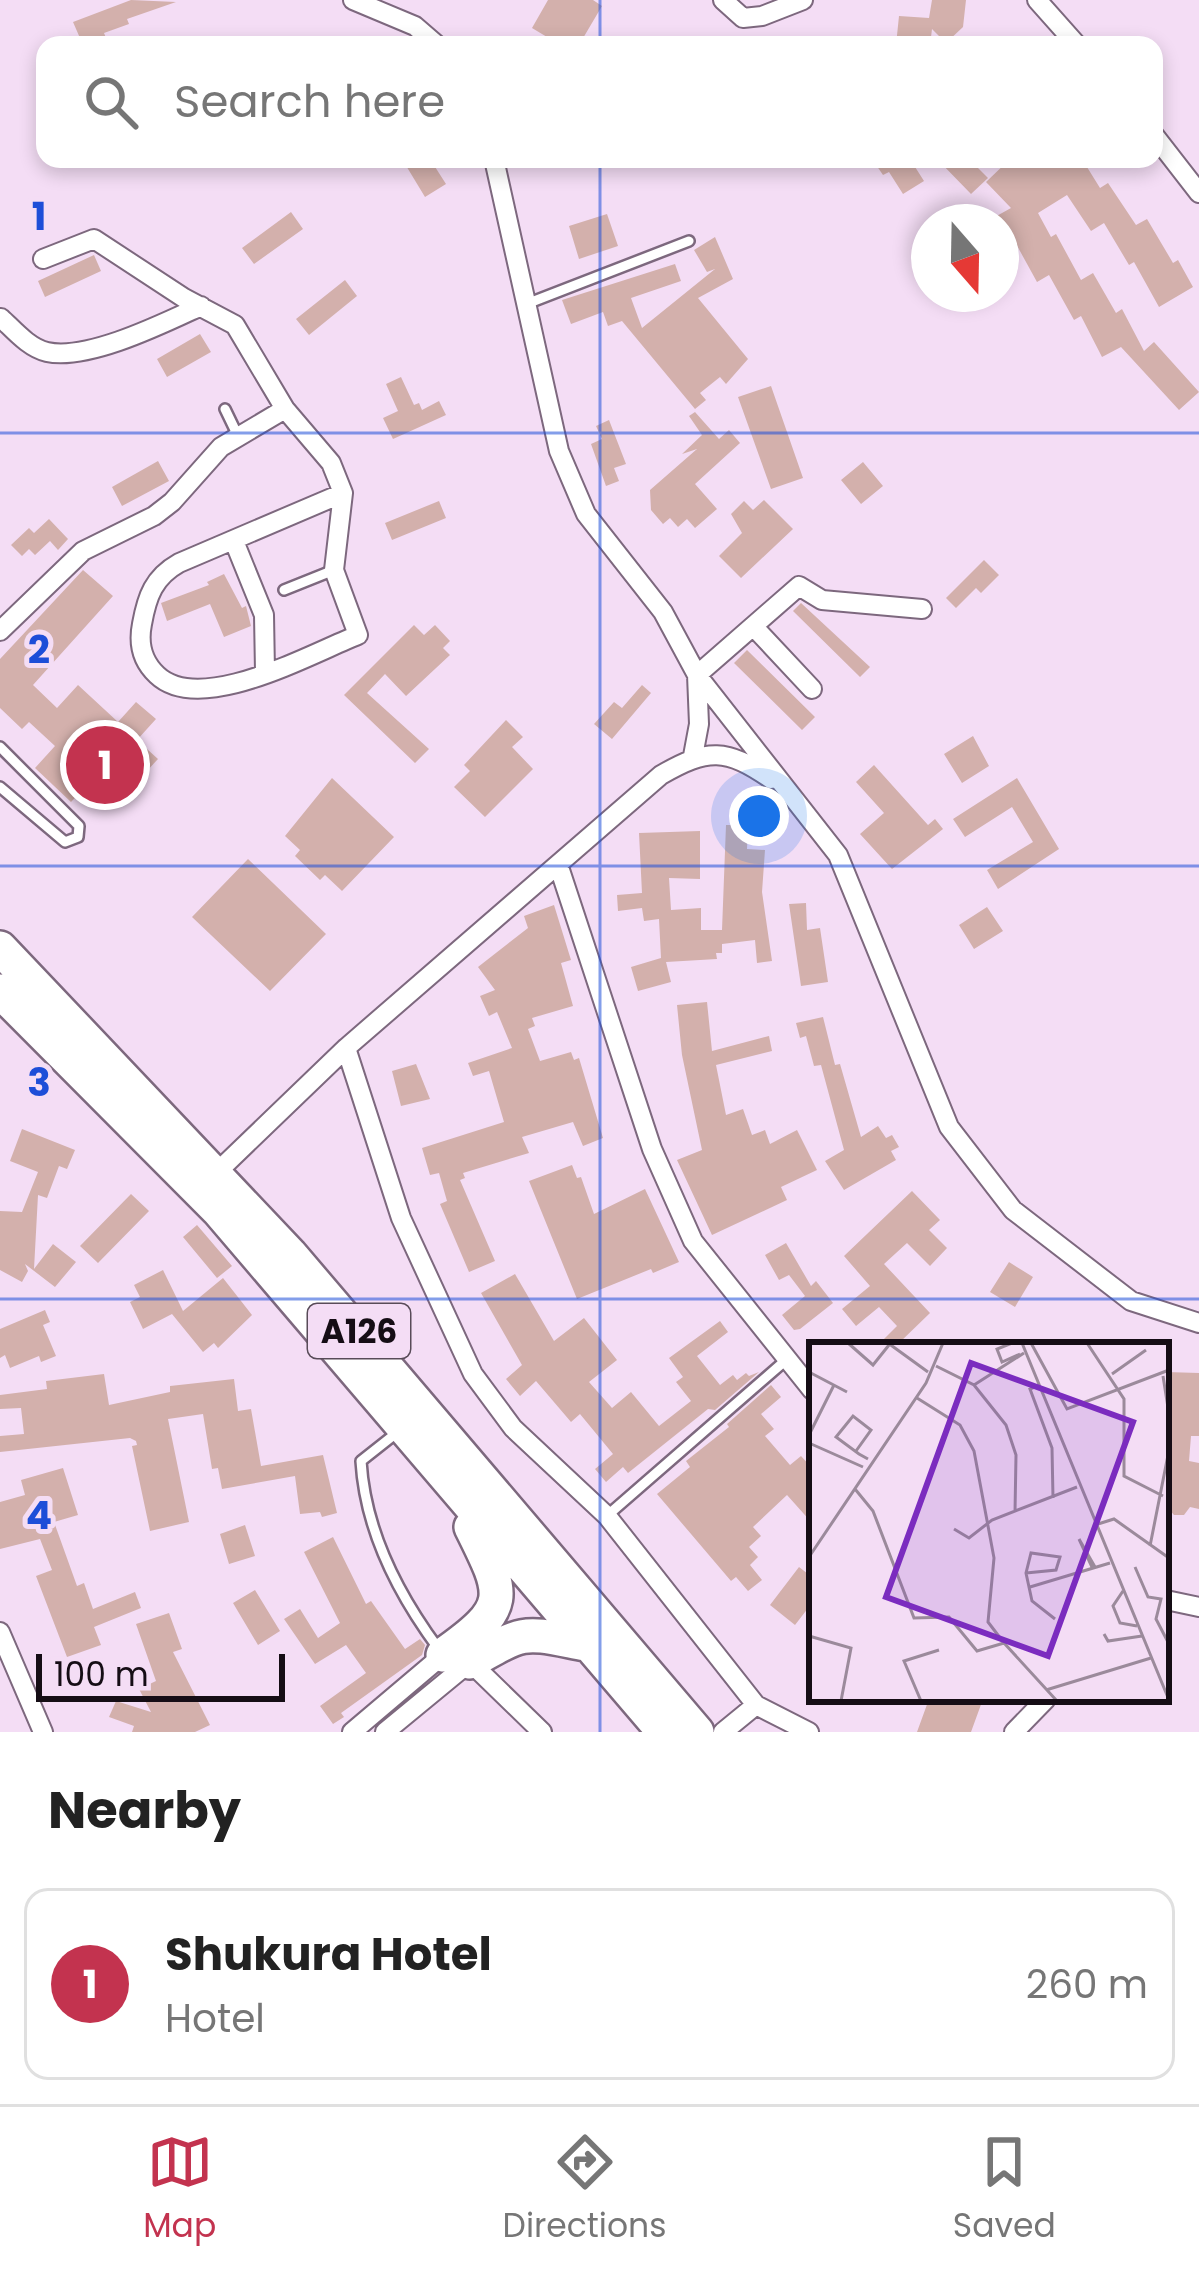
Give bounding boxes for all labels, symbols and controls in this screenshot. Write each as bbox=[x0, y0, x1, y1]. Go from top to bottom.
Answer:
search box bbox=[36, 36, 1163, 168]
icon: search bbox=[78, 69, 144, 135]
text: Search here bbox=[174, 70, 445, 133]
text: 1 bbox=[32, 189, 46, 244]
north arrow bbox=[911, 204, 1019, 312]
text: 2 bbox=[28, 622, 50, 677]
pin: 1 bbox=[66, 720, 144, 810]
your location bbox=[729, 786, 789, 846]
text: 3 bbox=[27, 1055, 51, 1110]
road number: A126 bbox=[308, 1304, 410, 1358]
inset map bbox=[809, 1342, 1169, 1702]
text: 4 bbox=[26, 1488, 52, 1543]
scale bar bbox=[36, 1648, 285, 1701]
text: 100 m bbox=[54, 1651, 149, 1698]
text: Nearby bbox=[48, 1774, 241, 1846]
text: Shukura Hotel bbox=[165, 1923, 492, 1986]
text: 1 bbox=[83, 1957, 97, 2012]
text: 260 m bbox=[1026, 1957, 1148, 2012]
text: Hotel bbox=[165, 1991, 265, 2046]
tab: Map bbox=[143, 2129, 216, 2251]
tab: Directions bbox=[503, 2129, 666, 2251]
tab: Saved bbox=[953, 2129, 1056, 2251]

